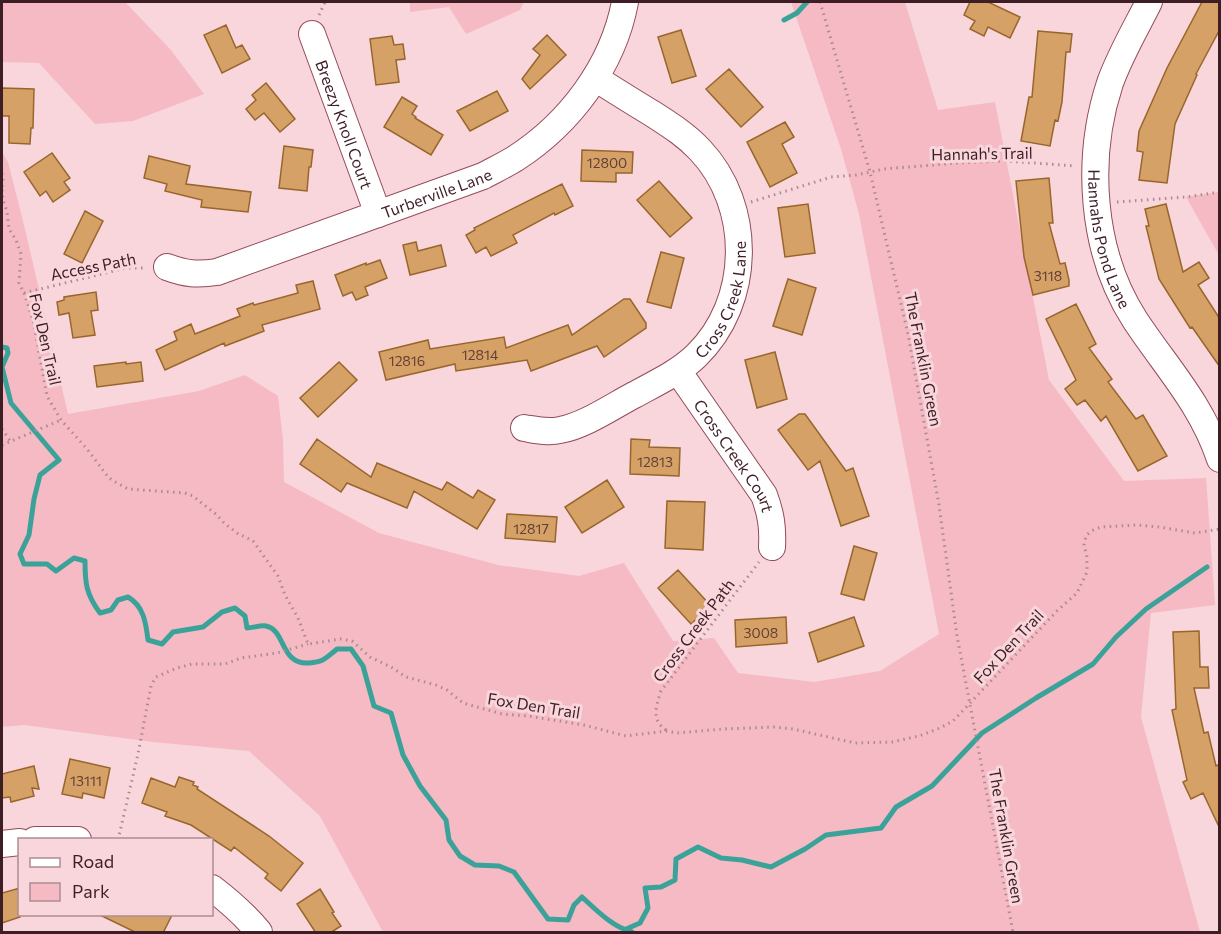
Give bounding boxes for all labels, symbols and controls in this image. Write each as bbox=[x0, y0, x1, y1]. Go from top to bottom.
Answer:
street label: Breezy Knoll Court bbox=[313, 57, 377, 192]
street label: Hannah's Trail bbox=[931, 143, 1033, 163]
house number: 12800 bbox=[587, 154, 627, 171]
street label: Turberville Lane bbox=[379, 164, 495, 221]
street label: Hannahs Pond Lane bbox=[1086, 169, 1135, 311]
street label: Cross Creek Lane bbox=[690, 241, 748, 362]
street label: Access Path bbox=[49, 248, 137, 284]
house number: 3118 bbox=[1034, 267, 1062, 284]
street label: The Franklin Green bbox=[902, 290, 946, 428]
street label: Fox Den Trail bbox=[26, 291, 66, 387]
house number: 12814 bbox=[462, 346, 499, 363]
house number: 12816 bbox=[389, 352, 425, 369]
street label: Cross Creek Court bbox=[691, 395, 778, 514]
house number: 12813 bbox=[637, 453, 673, 470]
house number: 12817 bbox=[513, 520, 549, 537]
street label: Cross Creek Path bbox=[648, 575, 738, 685]
street label: Fox Den Trail bbox=[969, 605, 1047, 687]
house number: 3008 bbox=[744, 624, 778, 641]
street label: Fox Den Trail bbox=[486, 688, 582, 722]
street label: The Franklin Green bbox=[986, 767, 1028, 905]
house number: 13111 bbox=[70, 772, 102, 789]
legend bbox=[18, 838, 213, 916]
text: Road bbox=[72, 850, 114, 872]
text: Park bbox=[72, 880, 110, 902]

